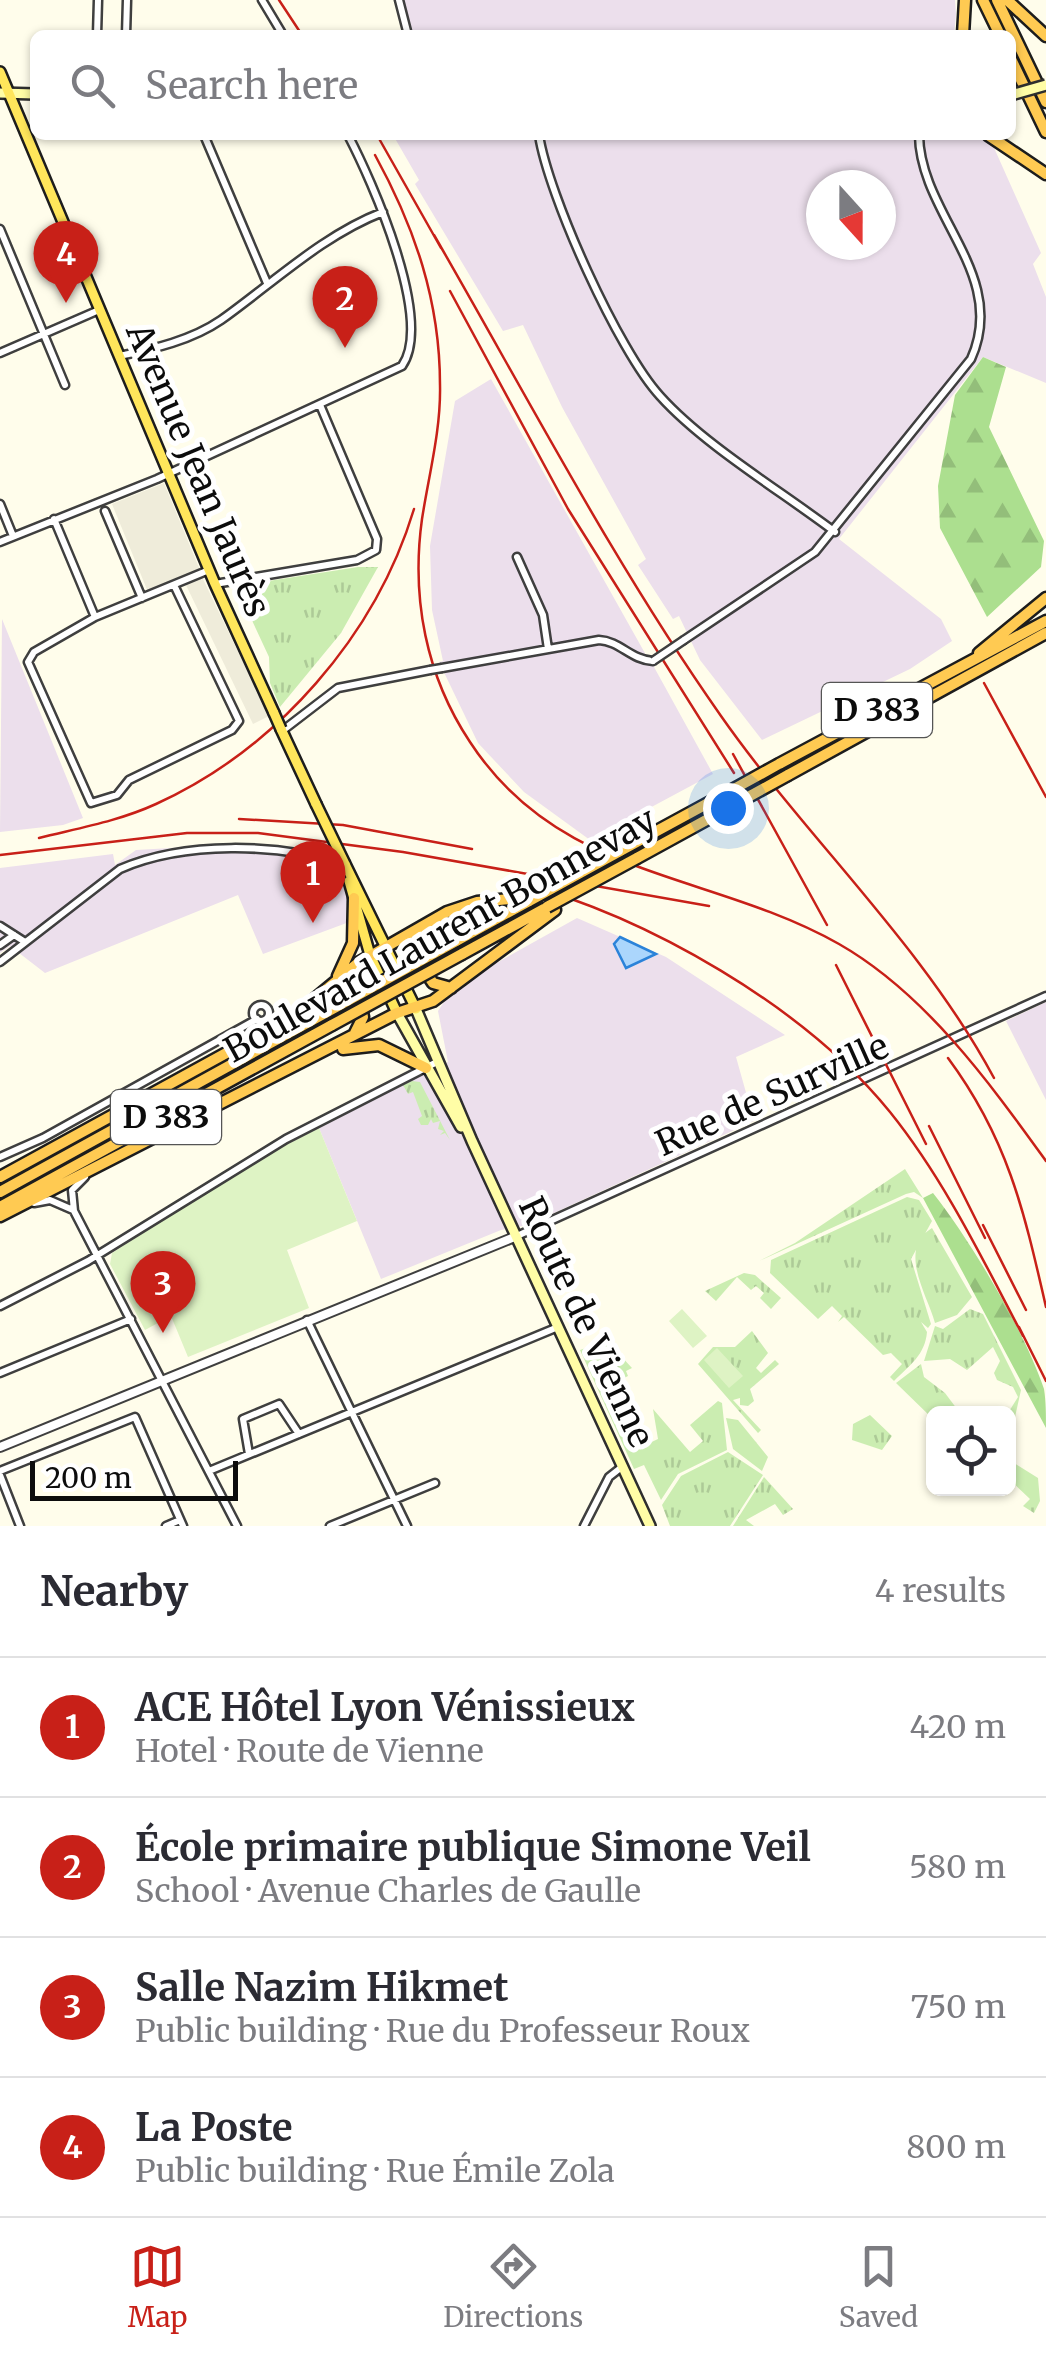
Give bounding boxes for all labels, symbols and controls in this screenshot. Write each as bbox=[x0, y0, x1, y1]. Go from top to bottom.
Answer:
search box bbox=[30, 30, 1016, 140]
icon: search bbox=[65, 58, 120, 113]
text: Search here bbox=[145, 62, 358, 109]
north arrow bbox=[806, 170, 896, 260]
pin: 4 bbox=[34, 220, 98, 303]
pin: 2 bbox=[312, 266, 378, 348]
street label: Avenue Jean Jaurès bbox=[116, 316, 280, 623]
road number: D 383 bbox=[822, 683, 932, 737]
your location bbox=[703, 783, 754, 834]
street label: Boulevard Laurent Bonnevay bbox=[216, 797, 664, 1072]
pin: 1 bbox=[280, 840, 346, 923]
street label: Rue de Surville bbox=[649, 1024, 895, 1166]
road number: D 383 bbox=[111, 1090, 221, 1144]
street label: Route de Vienne bbox=[509, 1190, 663, 1454]
pin: 3 bbox=[130, 1250, 196, 1333]
map controls bbox=[926, 1406, 1016, 1496]
button: locate bbox=[926, 1406, 1016, 1496]
scale bar bbox=[30, 1456, 238, 1500]
text: 200 m bbox=[45, 1460, 132, 1496]
text: Nearby bbox=[40, 1565, 188, 1617]
text: 4 results bbox=[875, 1571, 1006, 1611]
text: ACE Hôtel Lyon Vénissieux bbox=[135, 1684, 635, 1731]
text: 1 bbox=[65, 1707, 80, 1747]
text: 420 m bbox=[910, 1707, 1006, 1747]
text: Hotel · Route de Vienne bbox=[135, 1731, 484, 1771]
text: École primaire publique Simone Veil bbox=[135, 1824, 811, 1871]
text: 2 bbox=[63, 1847, 82, 1887]
text: 580 m bbox=[909, 1847, 1006, 1887]
text: School · Avenue Charles de Gaulle bbox=[135, 1871, 641, 1911]
text: Salle Nazim Hikmet bbox=[135, 1964, 508, 2011]
text: 3 bbox=[63, 1987, 82, 2027]
text: 750 m bbox=[911, 1987, 1006, 2027]
text: Public building · Rue du Professeur Roux bbox=[135, 2011, 750, 2051]
text: La Poste bbox=[135, 2104, 293, 2151]
text: 4 bbox=[62, 2127, 83, 2167]
text: 800 m bbox=[906, 2127, 1006, 2167]
text: Public building · Rue Émile Zola bbox=[135, 2151, 615, 2191]
tab: Map bbox=[128, 2239, 188, 2335]
tab: Directions bbox=[443, 2239, 583, 2335]
tab: Saved bbox=[839, 2239, 918, 2335]

